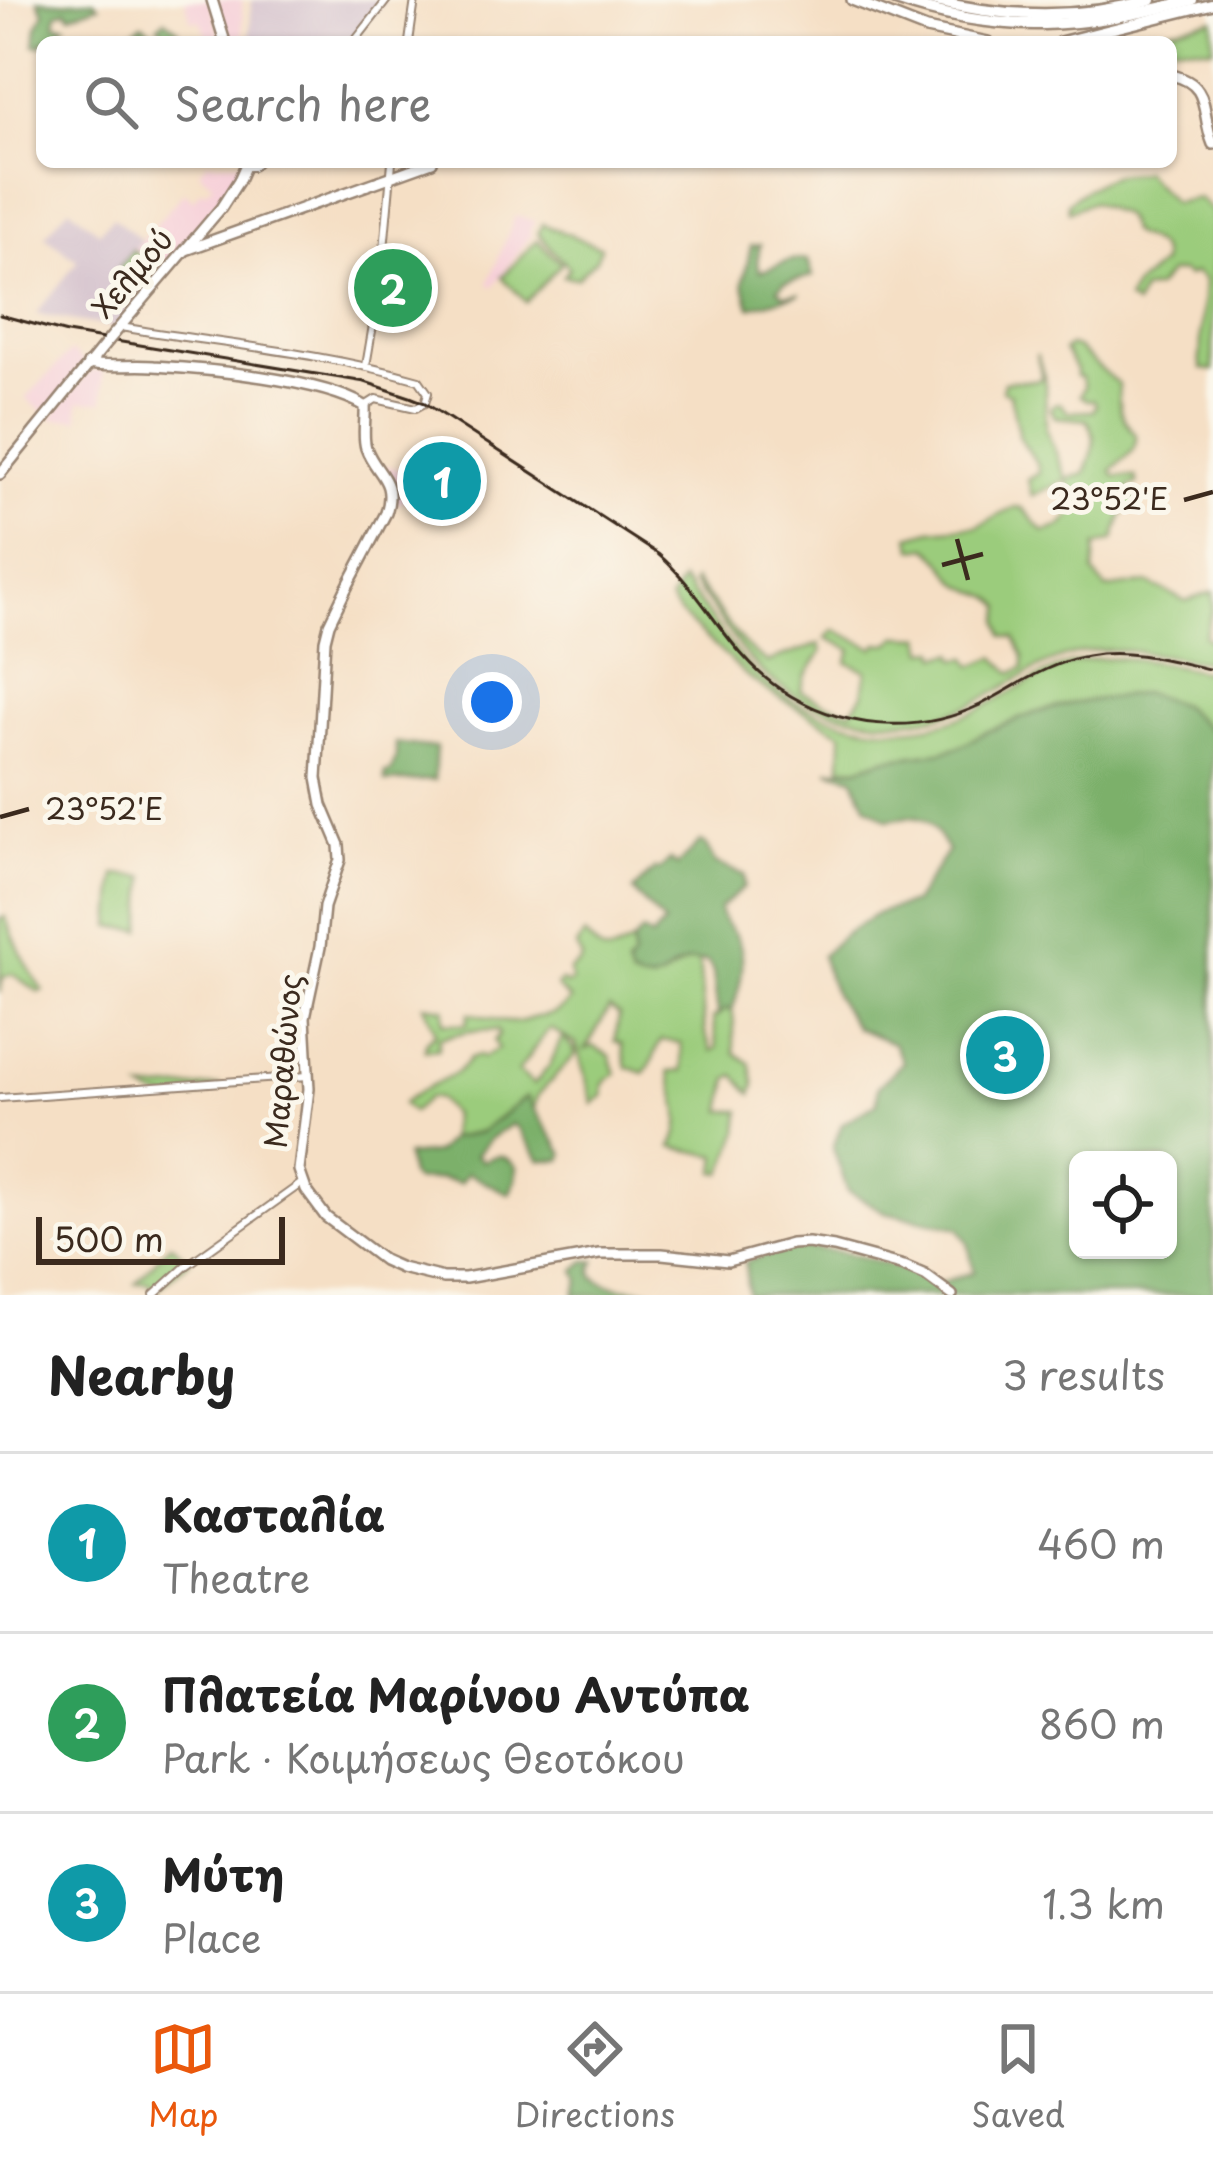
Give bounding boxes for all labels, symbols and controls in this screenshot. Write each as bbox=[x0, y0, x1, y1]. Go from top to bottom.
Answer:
search box bbox=[36, 36, 1177, 168]
text: Search here bbox=[174, 68, 431, 136]
icon: search bbox=[78, 69, 144, 135]
street label: Χελμού bbox=[80, 217, 182, 327]
pin: 2 bbox=[354, 243, 432, 333]
pin: 1 bbox=[403, 436, 481, 526]
text: 23°52'E bbox=[1050, 475, 1168, 520]
your location bbox=[462, 672, 522, 732]
text: 23°52'E bbox=[45, 785, 163, 830]
street label: Μαραθώνος bbox=[251, 972, 312, 1150]
pin: 3 bbox=[966, 1010, 1044, 1100]
map controls bbox=[1069, 1151, 1177, 1259]
button: locate bbox=[1069, 1151, 1177, 1259]
scale bar bbox=[36, 1211, 285, 1264]
text: 500 m bbox=[54, 1213, 164, 1263]
text: Nearby bbox=[48, 1335, 235, 1412]
text: 3 results bbox=[1002, 1344, 1165, 1403]
text: Κασταλία bbox=[162, 1479, 385, 1547]
text: 1 bbox=[78, 1513, 96, 1572]
text: 460 m bbox=[1037, 1513, 1165, 1572]
text: Theatre bbox=[162, 1547, 310, 1606]
text: Πλατεία Μαρίνου Αντύπα bbox=[162, 1659, 750, 1727]
text: 2 bbox=[73, 1693, 101, 1752]
text: 860 m bbox=[1039, 1693, 1165, 1752]
text: Park · Κοιμήσεως Θεοτόκου bbox=[162, 1727, 685, 1786]
text: Μύτη bbox=[162, 1839, 284, 1907]
text: 3 bbox=[74, 1873, 100, 1932]
text: 1.3 km bbox=[1042, 1873, 1165, 1932]
text: Place bbox=[162, 1907, 262, 1966]
tab: Map bbox=[148, 2016, 219, 2138]
tab: Directions bbox=[515, 2016, 675, 2138]
tab: Saved bbox=[971, 2016, 1065, 2138]

